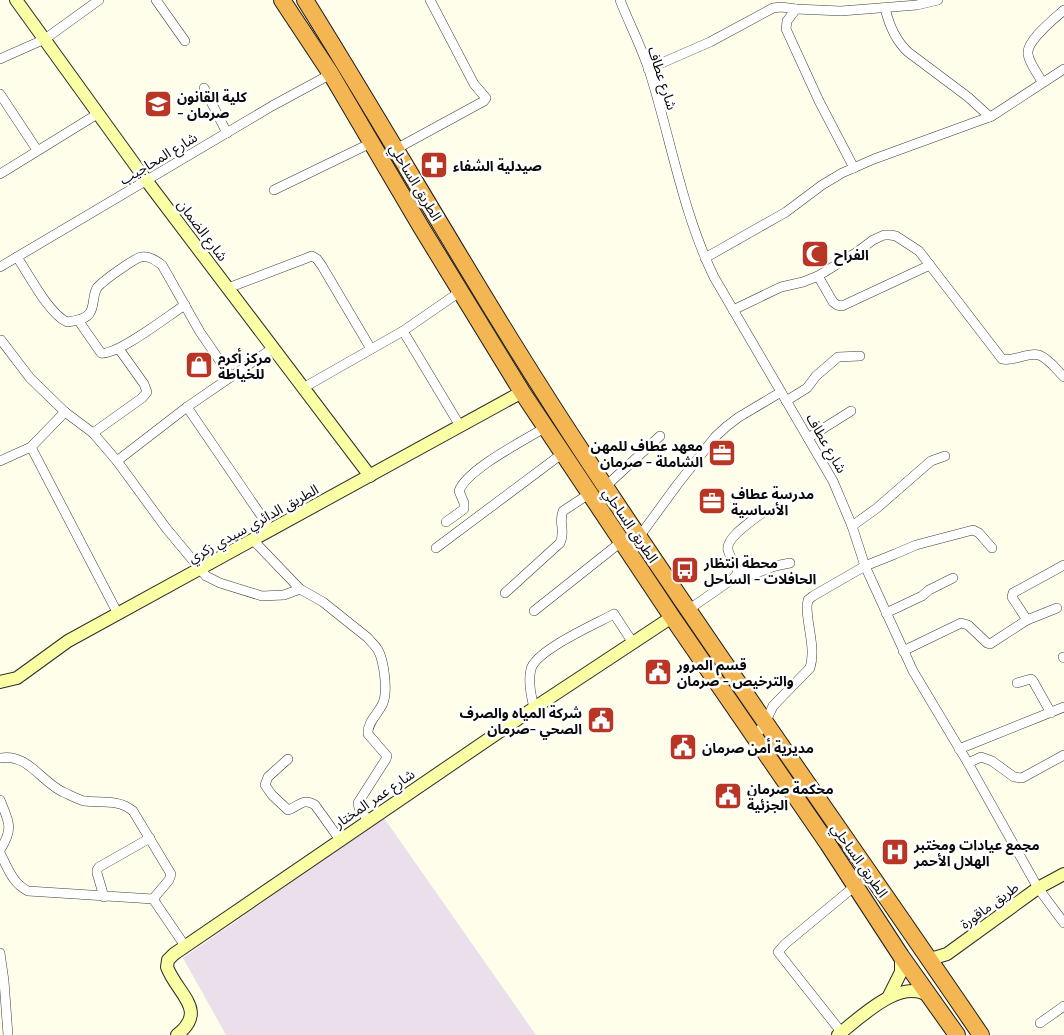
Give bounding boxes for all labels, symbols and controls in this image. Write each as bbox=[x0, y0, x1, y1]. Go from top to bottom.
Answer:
street label: شارع عطاف bbox=[642, 44, 682, 113]
place label: كلية القانون - صرمان bbox=[177, 87, 248, 122]
school or university icon: كلية القانون - صرمان bbox=[143, 89, 173, 119]
street label: شارع المحاجيب bbox=[116, 127, 201, 190]
street label: الطريق الساحلي bbox=[384, 140, 446, 225]
pharmacy icon: صيدلية الشفاء bbox=[419, 150, 449, 180]
place label: صيدلية الشفاء bbox=[453, 156, 542, 175]
street label: شارع الضمان bbox=[172, 195, 232, 266]
mosque icon: الفراح bbox=[800, 239, 830, 269]
place label: الفراح bbox=[834, 245, 869, 266]
place label: مركز أكرم للخياطة bbox=[218, 348, 271, 383]
shop icon: مركز أكرم للخياطة bbox=[184, 350, 214, 380]
street label: شارع عطاف bbox=[801, 410, 852, 477]
place label: معهد عطاف للمهن الشاملة - صرمان bbox=[590, 436, 703, 471]
office icon: معهد عطاف للمهن الشاملة - صرمان bbox=[707, 438, 737, 468]
street label: الطريق الدائري سيدي زكري bbox=[184, 479, 323, 569]
street label: الطريق الساحلي bbox=[597, 484, 663, 568]
place label: مدرسة عطاف الأساسية bbox=[731, 484, 814, 519]
office icon: مدرسة عطاف الأساسية bbox=[697, 486, 727, 516]
place label: محطة انتظار الحافلات - الساحل bbox=[703, 553, 817, 588]
bus stop icon: محطة انتظار الحافلات - الساحل bbox=[670, 555, 700, 585]
place label: قسم المرور والترخيص - صرمان bbox=[676, 655, 794, 690]
public building icon: قسم المرور والترخيص - صرمان bbox=[643, 657, 673, 687]
place label: شركة المياه والصرف الصحي -صرمان bbox=[460, 703, 582, 740]
public building icon: شركة المياه والصرف الصحي -صرمان bbox=[586, 705, 616, 735]
public building icon: مديرية أمن صرمان bbox=[668, 732, 698, 762]
place label: مديرية أمن صرمان bbox=[702, 738, 814, 757]
street label: شارع عمر المختار bbox=[329, 764, 419, 834]
place label: محكمة صرمان الجزئية bbox=[747, 779, 834, 814]
public building icon: محكمة صرمان الجزئية bbox=[713, 781, 743, 811]
street label: الطريق الساحلي bbox=[826, 819, 893, 902]
place label: مجمع عيادات ومختبر الهلال الأحمر bbox=[913, 835, 1040, 870]
hospital icon: مجمع عيادات ومختبر الهلال الأحمر bbox=[880, 837, 910, 867]
street label: طريق ماقورة bbox=[956, 877, 1023, 934]

